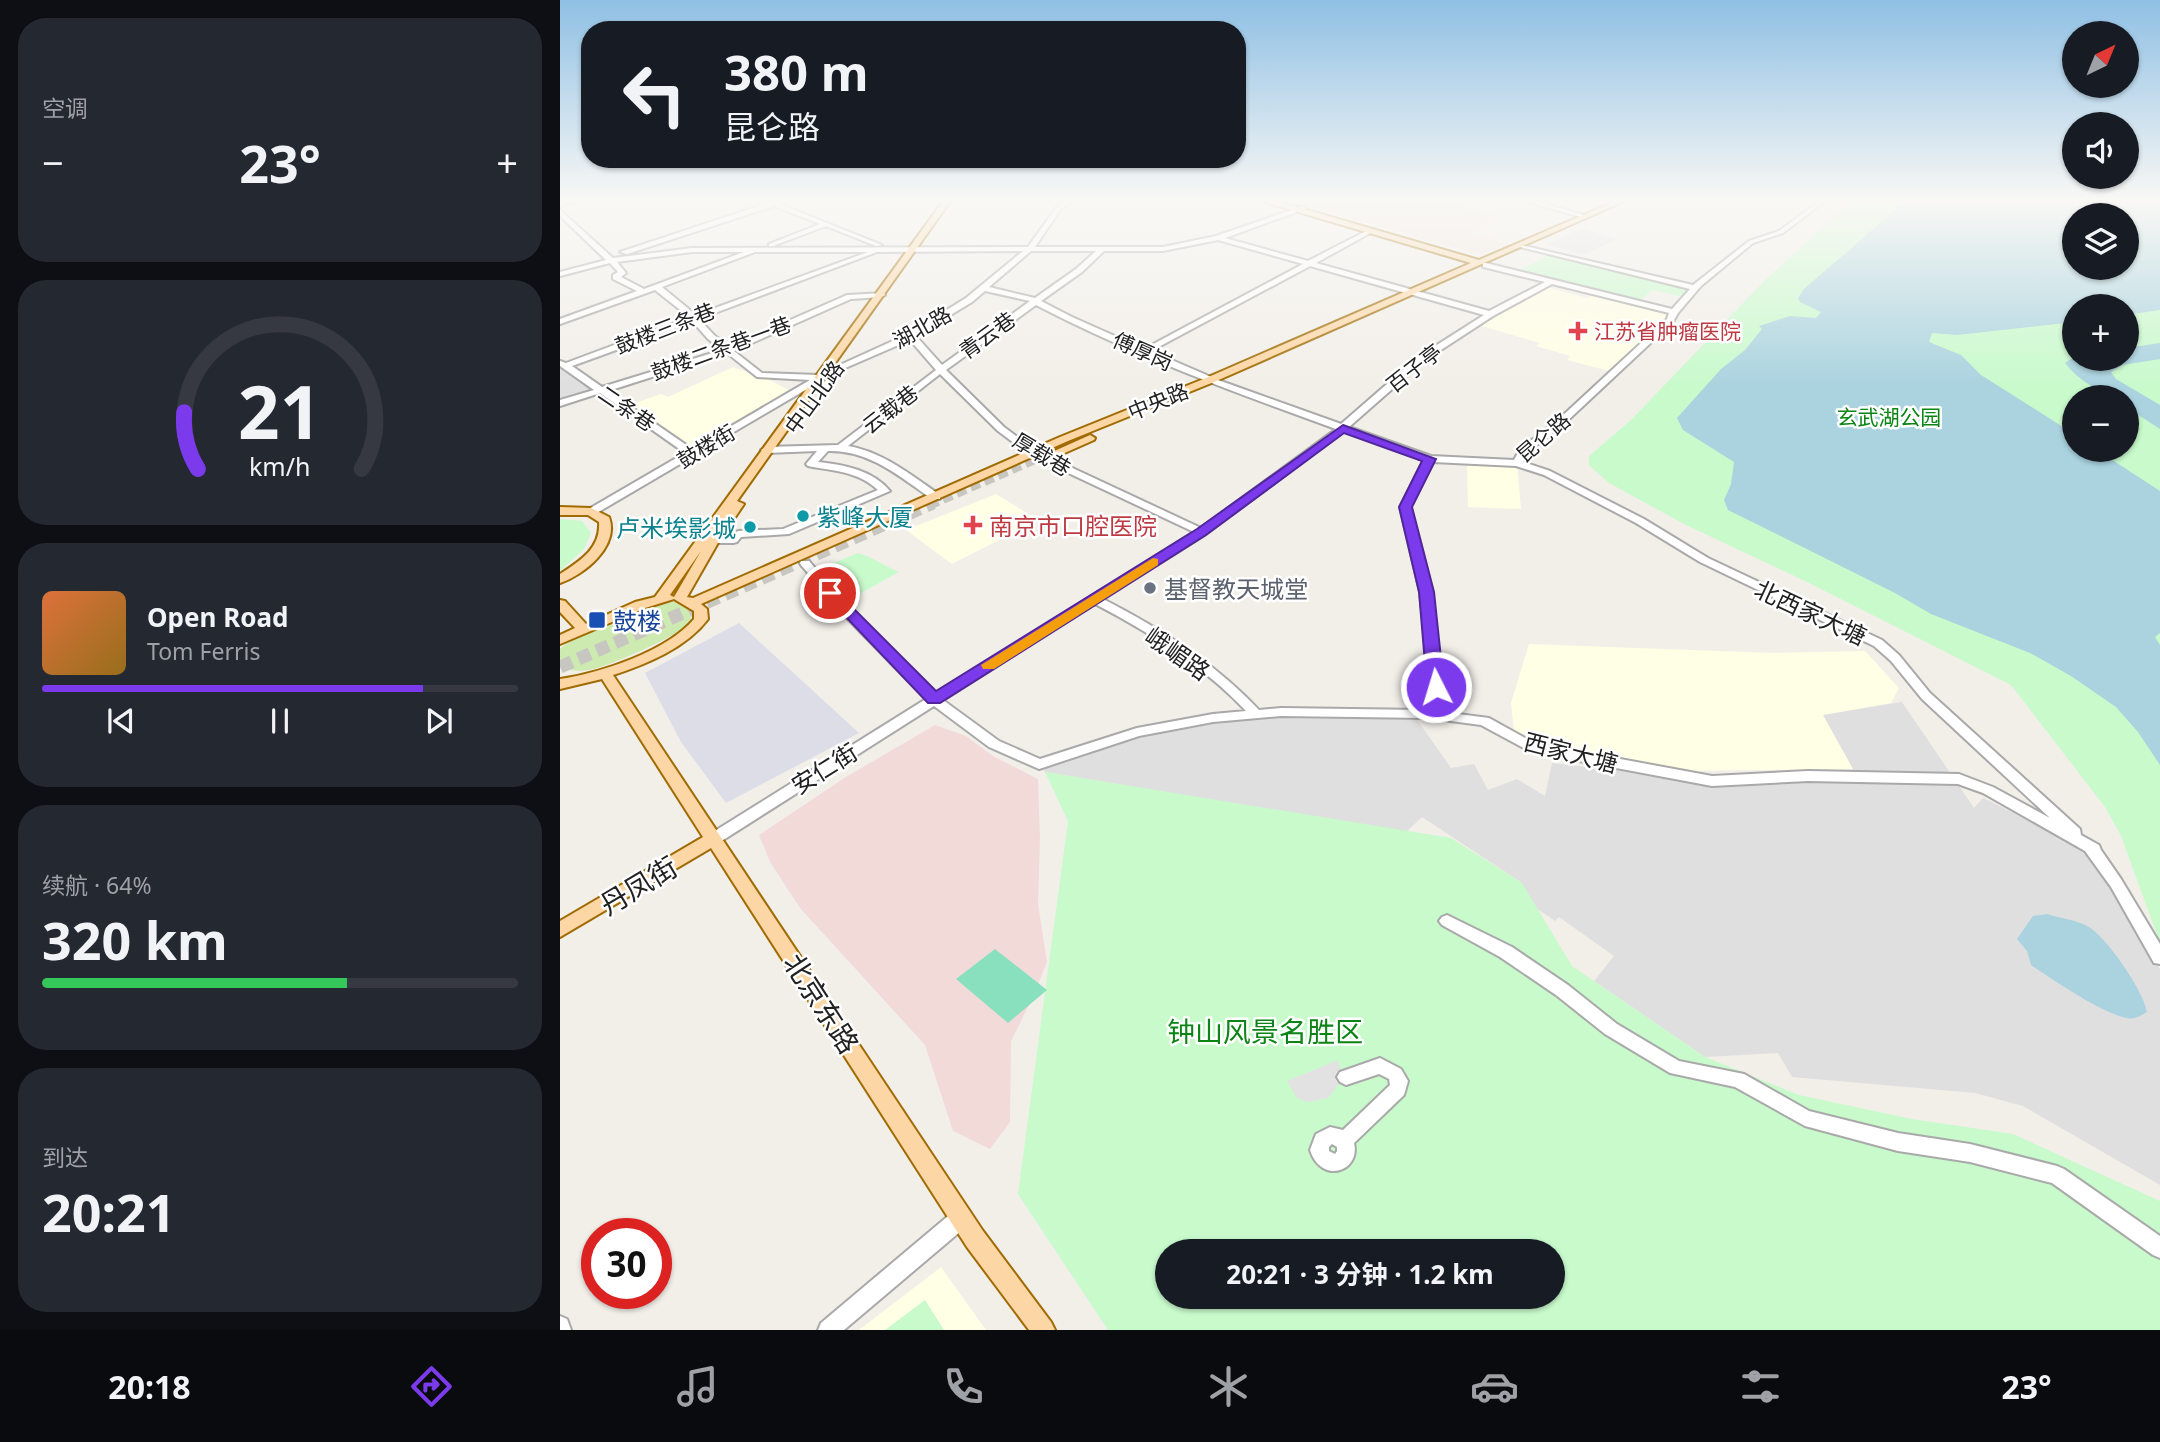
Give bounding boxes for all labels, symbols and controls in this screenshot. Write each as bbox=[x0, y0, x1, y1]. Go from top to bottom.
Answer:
north arrow bbox=[2062, 21, 2138, 98]
map controls bbox=[2062, 21, 2139, 462]
text: 380 m bbox=[724, 39, 869, 105]
icon: left bbox=[609, 49, 700, 140]
text: 空调 bbox=[42, 92, 88, 124]
text: 昆仑路 bbox=[724, 105, 820, 148]
button: sound bbox=[2062, 112, 2139, 189]
text: 23° bbox=[239, 127, 321, 198]
text: − bbox=[42, 136, 64, 188]
text: + bbox=[496, 136, 518, 188]
button: layers bbox=[2062, 203, 2139, 280]
button: + bbox=[2062, 294, 2139, 371]
street label: 鼓楼三条巷 bbox=[611, 296, 719, 360]
street label: 湖北路 bbox=[888, 299, 956, 355]
street label: 青云巷 bbox=[953, 305, 1021, 365]
street label: 鼓楼二条巷一巷 bbox=[647, 310, 795, 386]
place label: 江苏省肿瘤医院 bbox=[1594, 317, 1741, 345]
marker: 江苏省肿瘤医院 bbox=[1568, 321, 1588, 341]
street label: 傅厚岗 bbox=[1109, 325, 1177, 377]
street label: 百子亭 bbox=[1381, 338, 1447, 398]
street label: 中山北路 bbox=[778, 355, 850, 439]
text: 21 bbox=[238, 361, 322, 460]
street label: 中央路 bbox=[1124, 376, 1192, 426]
street label: 二条巷 bbox=[593, 379, 661, 437]
street label: 云载巷 bbox=[857, 379, 923, 439]
button: − bbox=[2062, 385, 2139, 462]
park label: 玄武湖公园 bbox=[1837, 403, 1942, 431]
street label: 昆仑路 bbox=[1510, 406, 1576, 468]
street label: 鼓楼街 bbox=[672, 418, 740, 474]
street label: 厚载巷 bbox=[1008, 426, 1076, 482]
text: km/h bbox=[249, 448, 311, 482]
place label: 紫峰大厦 bbox=[817, 500, 913, 533]
marker: 紫峰大厦 bbox=[795, 508, 811, 524]
place label: 南京市口腔医院 bbox=[989, 509, 1157, 542]
place label: 卢米埃影城 bbox=[616, 511, 736, 544]
marker: 南京市口腔医院 bbox=[963, 515, 983, 535]
marker: 卢米埃影城 bbox=[742, 519, 758, 535]
pin bbox=[800, 563, 860, 623]
place label: 基督教天城堂 bbox=[1164, 572, 1308, 605]
street label: 北西家大塘 bbox=[1750, 572, 1872, 652]
icon: arrive bbox=[811, 574, 849, 612]
marker: 基督教天城堂 bbox=[1142, 580, 1158, 596]
text: Open Road bbox=[147, 599, 289, 635]
place label: 鼓楼 bbox=[613, 604, 661, 637]
marker: 鼓楼 bbox=[587, 610, 607, 630]
street label: 峨嵋路 bbox=[1139, 619, 1217, 687]
text: Tom Ferris bbox=[147, 635, 260, 667]
position arrow bbox=[1399, 650, 1473, 724]
icon: previous bbox=[102, 702, 140, 740]
icon: pause bbox=[261, 702, 299, 740]
icon: next bbox=[420, 702, 458, 740]
street label: 西家大塘 bbox=[1520, 724, 1622, 780]
street label: 安仁街 bbox=[785, 735, 863, 801]
street label: 丹凤街 bbox=[592, 847, 684, 923]
text: 续航 · 64% bbox=[42, 869, 152, 901]
text: 320 km bbox=[42, 904, 228, 975]
street label: 北京东路 bbox=[776, 946, 868, 1060]
park label: 钟山风景名胜区 bbox=[1167, 1012, 1363, 1050]
text: 到达 bbox=[42, 1141, 88, 1173]
text: 20:21 bbox=[42, 1176, 176, 1247]
speed limit sign: 30 bbox=[581, 1218, 672, 1309]
text: 20:21 · 3 分钟 · 1.2 km bbox=[1226, 1256, 1494, 1292]
icon: directions bbox=[407, 1362, 456, 1411]
icon: music bbox=[673, 1362, 722, 1411]
icon: phone bbox=[939, 1362, 988, 1411]
icon: climate bbox=[1204, 1362, 1253, 1411]
icon: car bbox=[1470, 1362, 1519, 1411]
icon: filters bbox=[1736, 1362, 1785, 1411]
text: 20:18 bbox=[108, 1365, 191, 1408]
text: 23° bbox=[2001, 1365, 2052, 1408]

